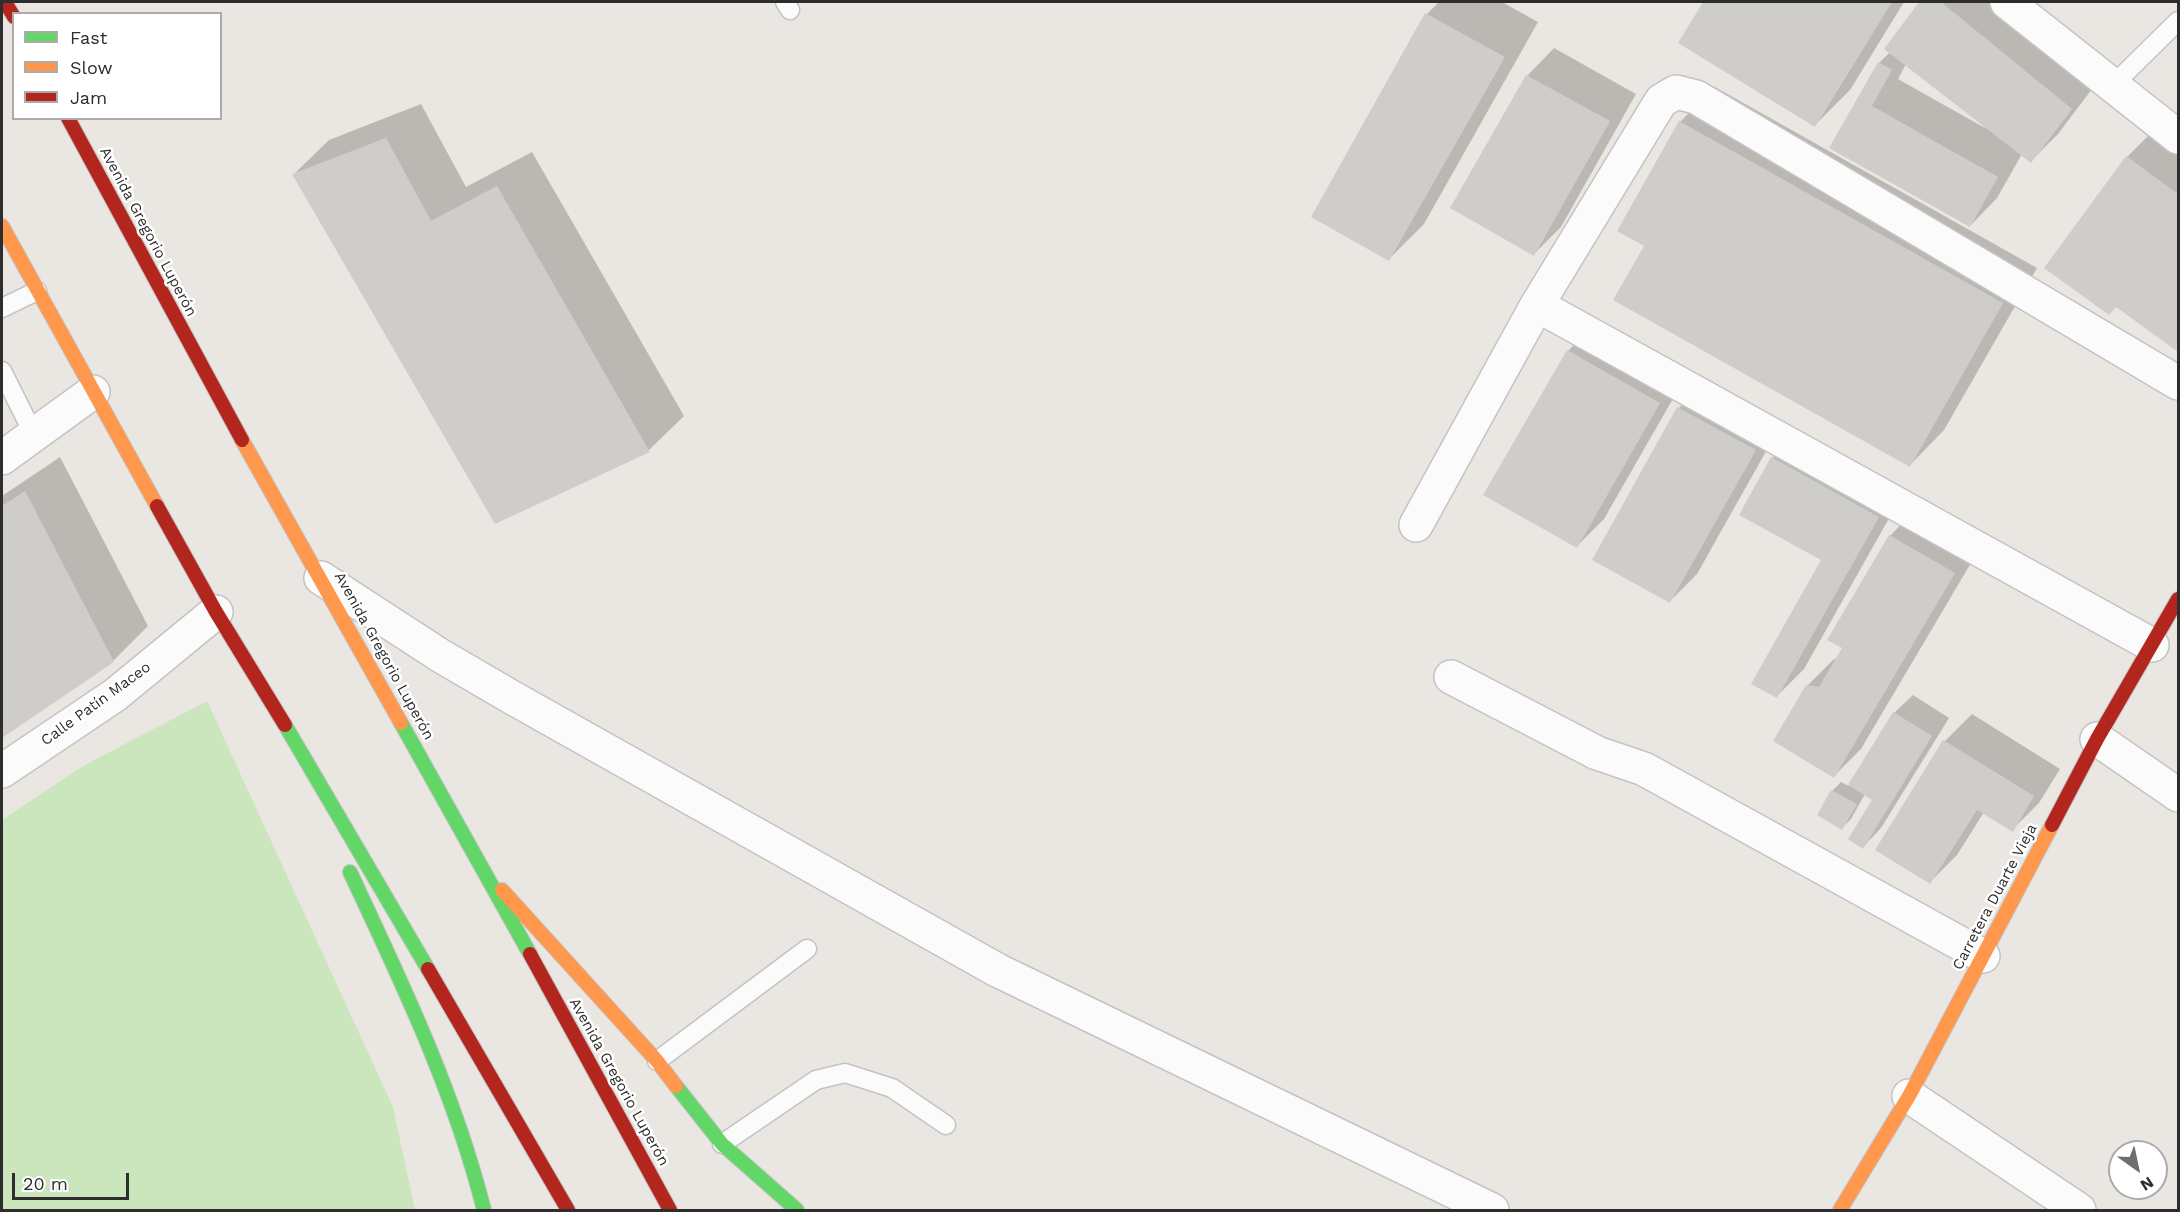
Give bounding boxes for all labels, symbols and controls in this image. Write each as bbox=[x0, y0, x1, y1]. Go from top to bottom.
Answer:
legend bbox=[12, 12, 222, 120]
text: Fast bbox=[70, 27, 107, 48]
text: Slow bbox=[70, 57, 113, 78]
text: Jam bbox=[70, 87, 107, 108]
street label: Avenida Gregorio Luperón bbox=[96, 144, 200, 320]
street label: Avenida Gregorio Luperón bbox=[330, 569, 438, 743]
street label: Calle Patín Maceo bbox=[38, 658, 154, 750]
street label: Carretera Duarte Vieja bbox=[1949, 821, 2041, 973]
street label: Avenida Gregorio Luperón bbox=[565, 995, 673, 1169]
north arrow bbox=[2108, 1140, 2168, 1200]
scale bar bbox=[15, 1161, 132, 1199]
text: 20 m bbox=[23, 1173, 68, 1194]
text: N bbox=[2137, 1173, 2157, 1195]

